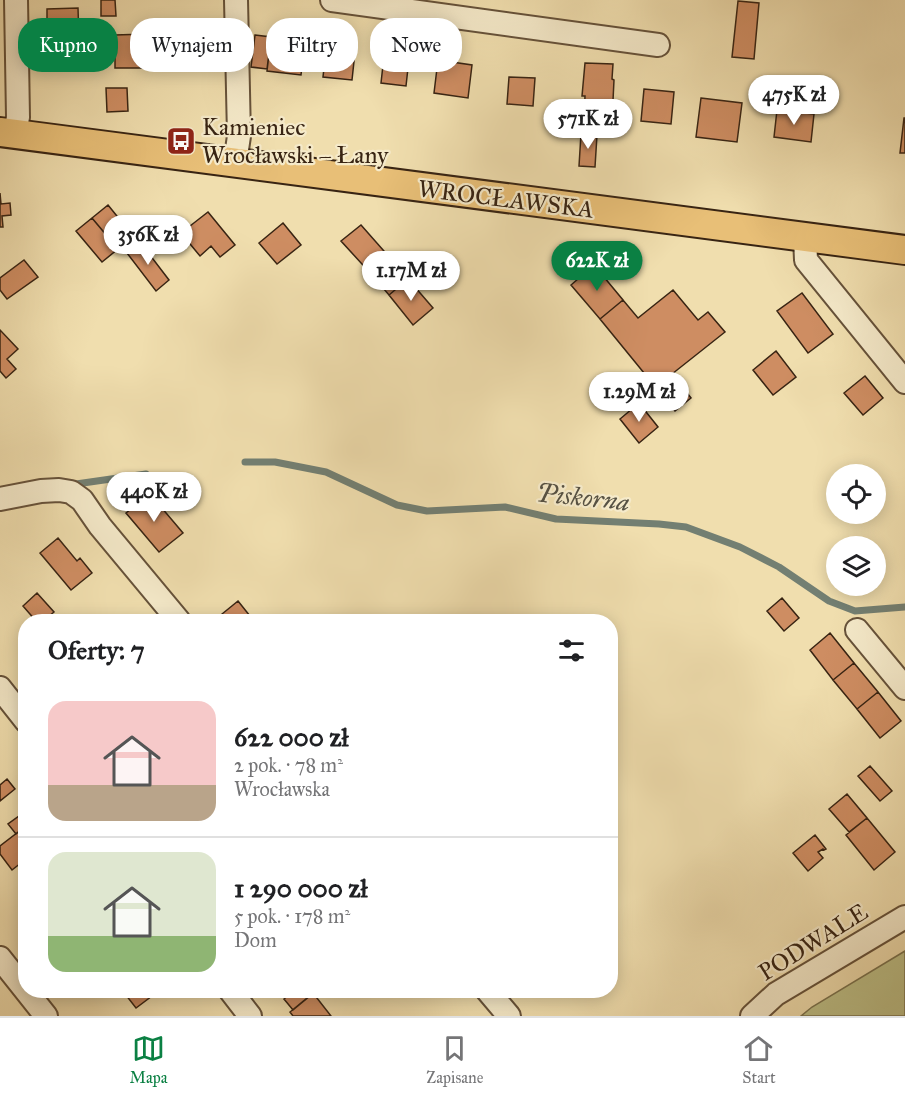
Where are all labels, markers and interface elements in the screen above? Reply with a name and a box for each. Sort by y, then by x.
chip: Kupno [18,18,118,72]
chip: Wynajem [130,18,254,72]
chip: Filtry [266,18,358,72]
chip: Nowe [370,18,462,72]
pin: 475K zł [739,75,849,126]
text: 475K zł [762,82,826,106]
pin: 571K zł [533,99,643,150]
text: 571K zł [557,106,619,130]
place label: Kamieniec Wrocławski – Łany [202,112,389,170]
bus stop icon: Kamieniec Wrocławski – Łany [165,125,197,157]
street label: WROCŁAWSKA [416,173,596,225]
pin: 356K zł [93,215,203,266]
text: 356K zł [118,222,178,246]
pin: 622K zł [542,241,652,292]
text: 622K zł [565,248,629,272]
pin: 1.17M zł [349,251,473,302]
text: 1.17M zł [376,258,446,282]
pin: 1.29M zł [577,372,701,423]
text: 1.29M zł [603,379,675,403]
map controls [826,464,886,596]
button: locate [826,464,886,524]
pin: 440K zł [99,472,209,523]
water label: Piskorna [535,476,631,518]
text: 440K zł [120,479,188,503]
button: layers [826,536,886,596]
text: Oferty: 7 [48,634,145,666]
icon: filters [555,634,588,667]
text: 622 000 zł [234,721,349,753]
icon: home [96,725,168,797]
text: 2 pok. · 78 m² [234,753,343,777]
text: Wrocławska [234,777,330,801]
text: 1 290 000 zł [234,872,367,904]
icon: home [96,876,168,948]
street label: PODWALE [753,897,873,987]
text: 5 pok. · 178 m² [234,904,350,928]
text: Dom [234,928,277,952]
tab: Mapa [129,1032,167,1087]
tab: Zapisane [426,1032,483,1087]
tab: Start [742,1032,776,1087]

